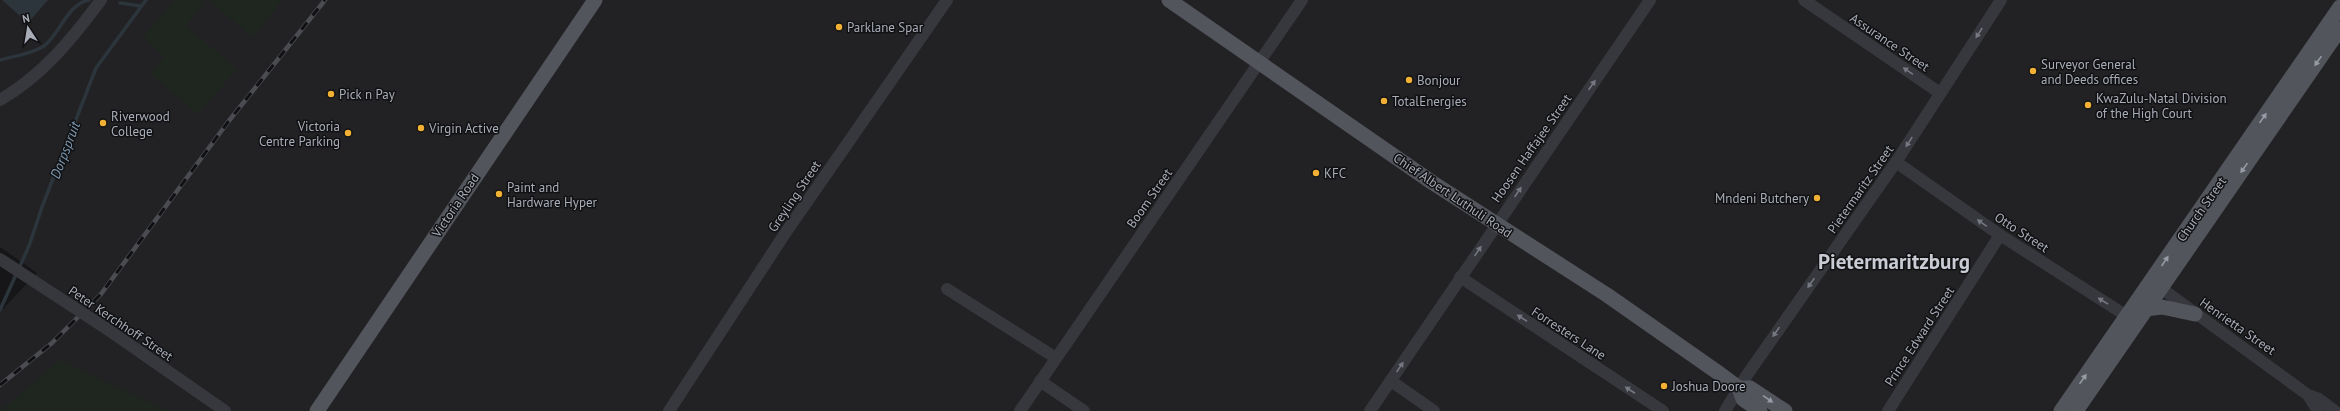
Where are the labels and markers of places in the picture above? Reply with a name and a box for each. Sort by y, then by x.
place label: Parklane Spar [847,19,924,36]
marker: Parklane Spar [834,22,844,32]
place label: Surveyor General and Deeds offices [2041,56,2138,88]
marker: Surveyor General and Deeds offices [2028,66,2038,76]
place label: Bonjour [1417,72,1461,89]
marker: Bonjour [1404,75,1414,85]
place label: Pick n Pay [339,86,395,103]
marker: Pick n Pay [326,89,336,99]
place label: KwaZulu-Natal Division of the High Court [2096,90,2227,122]
place label: TotalEnergies [1392,93,1467,110]
marker: TotalEnergies [1379,96,1389,106]
marker: KwaZulu-Natal Division of the High Court [2083,100,2093,110]
place label: Riverwood College [111,108,170,140]
marker: Riverwood College [98,118,108,128]
place label: Victoria Centre Parking [259,118,340,150]
place label: Virgin Active [428,120,499,137]
marker: Virgin Active [416,123,426,133]
marker: Victoria Centre Parking [343,128,353,138]
place label: KFC [1324,165,1346,182]
marker: KFC [1311,168,1321,178]
place label: Paint and Hardware Hyper [507,179,598,211]
marker: Paint and Hardware Hyper [494,189,504,199]
place label: Mndeni Butchery [1715,190,1809,207]
marker: Mndeni Butchery [1812,193,1822,203]
place label: Joshua Doore [1671,378,1746,395]
marker: Joshua Doore [1659,381,1669,391]

